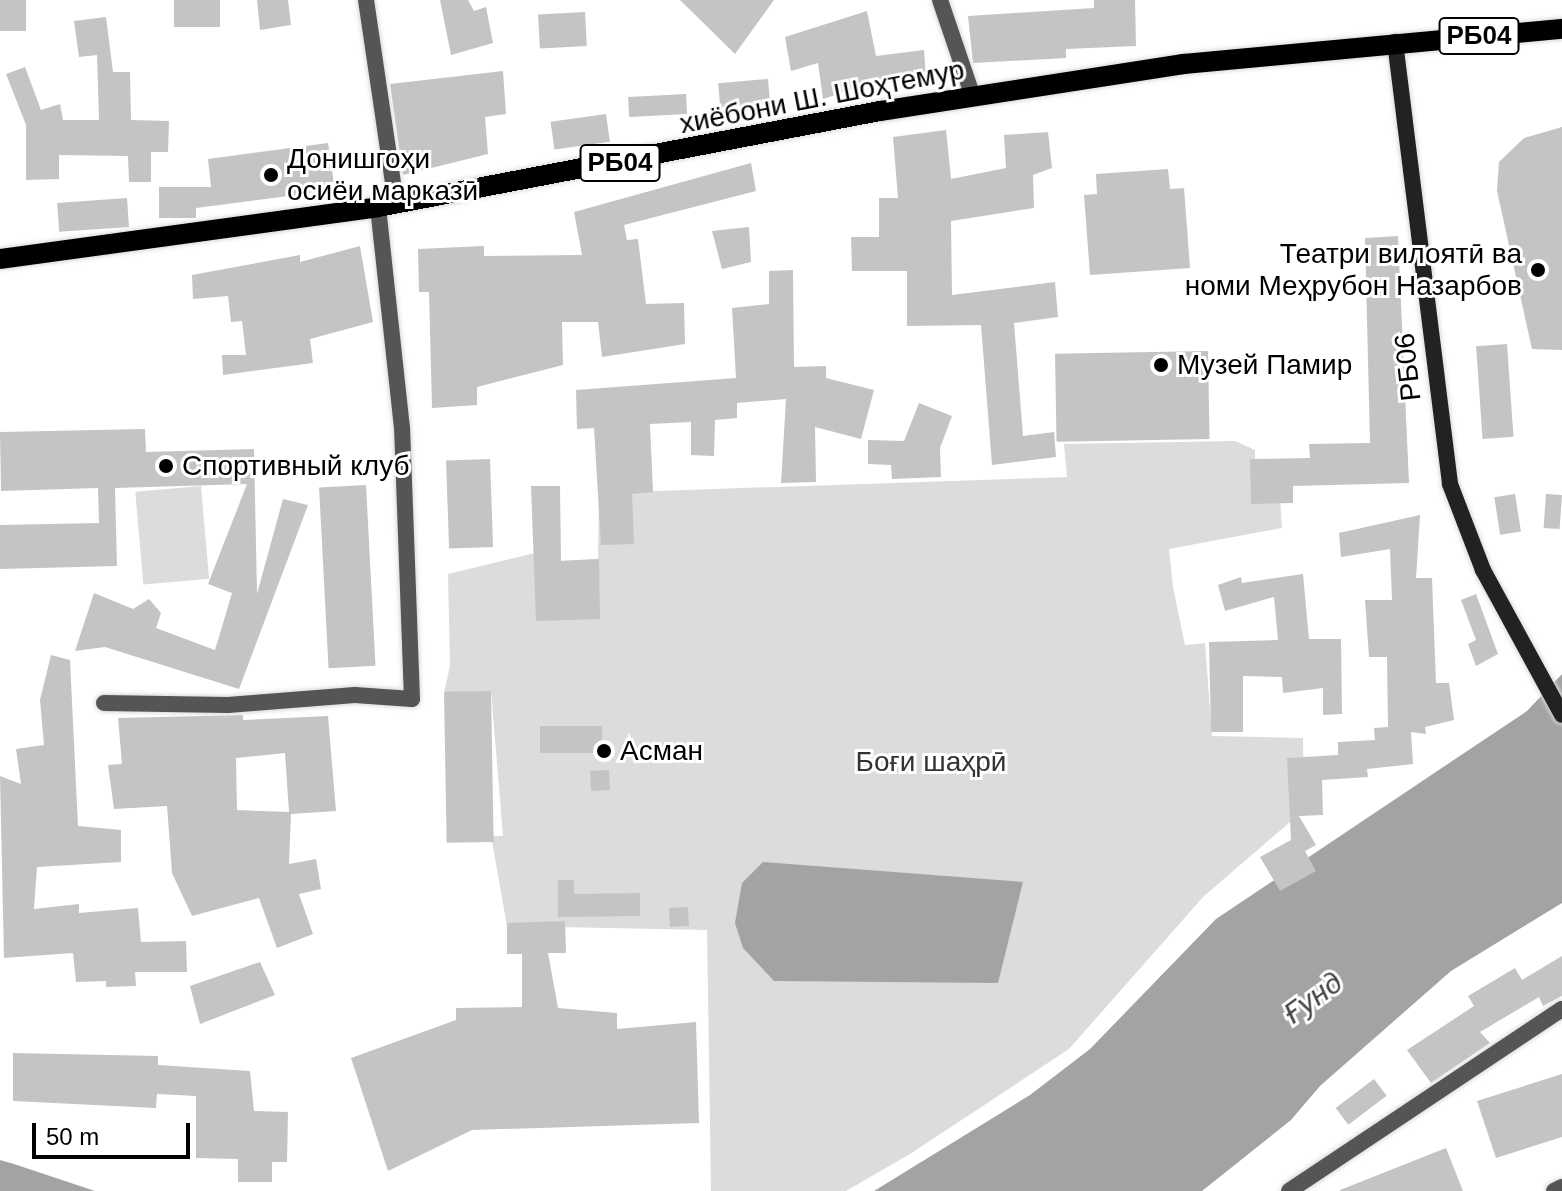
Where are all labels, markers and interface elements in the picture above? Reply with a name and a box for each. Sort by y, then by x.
road number: РБ04 [1437,14,1521,58]
street label: хиёбони Ш. Шоҳтемур [677,53,967,141]
road number: РБ04 [578,141,662,185]
place label: Донишгоҳи осиёи марказӣ [287,142,478,208]
marker: Донишгоҳи осиёи марказӣ [262,166,280,184]
place label: Театри вилоятӣ ва номи Меҳрубон Назарбов [1185,237,1522,303]
marker: Театри вилоятӣ ва номи Меҳрубон Назарбов [1529,261,1547,279]
street label: РБ06 [1388,331,1428,403]
place label: Музей Памир [1177,348,1352,382]
marker: Музей Памир [1152,356,1170,374]
place label: Спортивный клуб [182,449,410,483]
marker: Спортивный клуб [157,457,175,475]
place label: Асман [620,734,703,768]
marker: Асман [595,742,613,760]
park label: Боғи шаҳрӣ [856,745,1006,779]
water label: Ғунд [1276,965,1350,1031]
scale bar [36,1107,194,1157]
text: 50 m [46,1123,99,1150]

